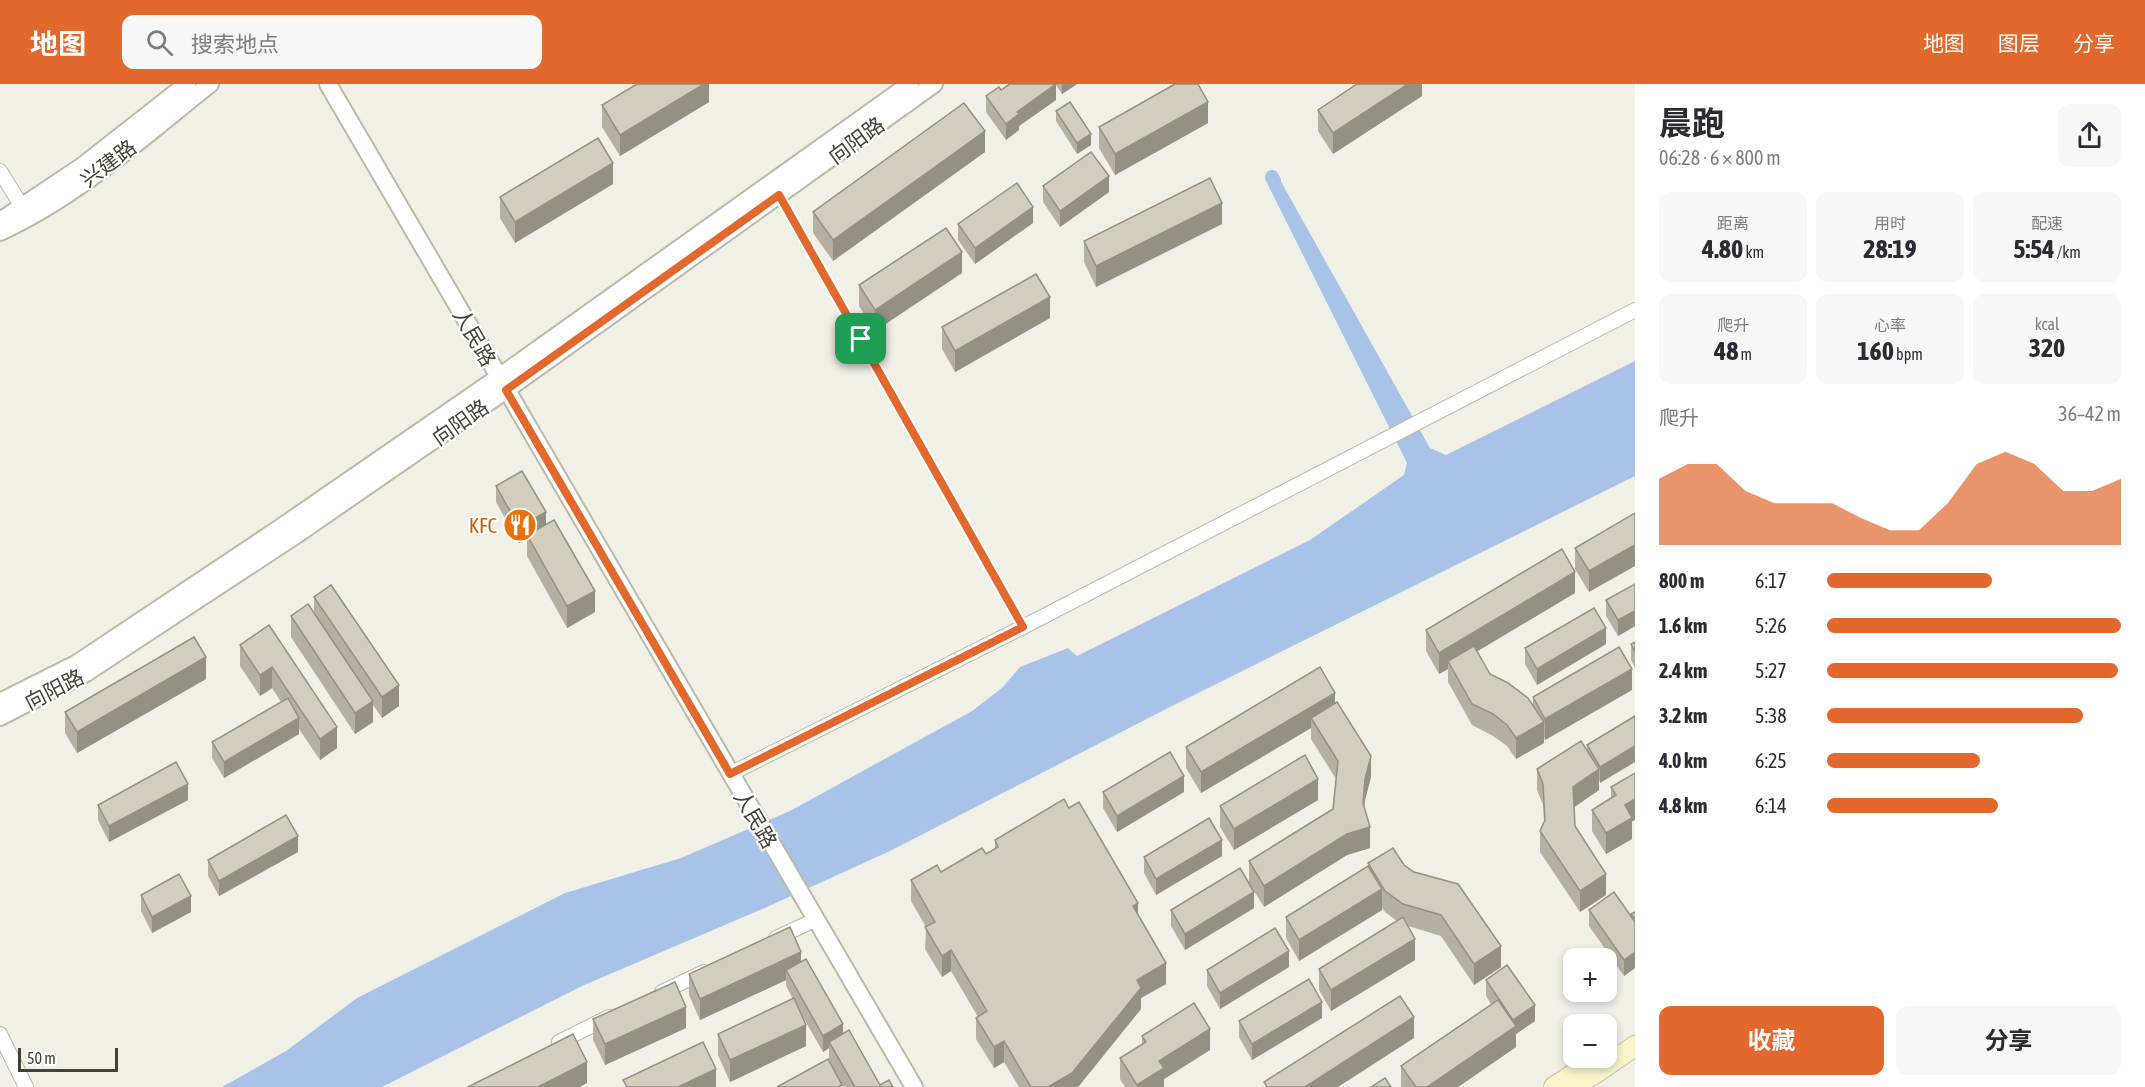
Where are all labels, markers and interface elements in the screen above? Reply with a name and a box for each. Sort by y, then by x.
search box [122,15,542,69]
icon: search [143,26,176,59]
text: 地图 [30,28,86,60]
text: 搜索地点 [191,31,279,57]
text: 地图 [1923,31,1965,55]
text: 图层 [1998,31,2040,55]
text: 分享 [2073,31,2115,55]
text: 晨跑 [1659,104,1725,142]
button: share [2058,104,2121,167]
street label: 向阳路 [823,112,889,168]
street label: 兴建路 [76,134,140,192]
text: 06:28 · 6 × 800 m [1659,146,1781,169]
text: 距离 [1717,214,1749,232]
text: 用时 [1874,214,1906,232]
text: 配速 [2031,214,2063,232]
text: 4.80 [1702,234,1743,264]
text: 28:19 [1863,234,1917,264]
text: 5:54 [2013,234,2055,264]
text: km [1743,243,1764,261]
text: /km [2055,243,2081,261]
street label: 人民路 [449,304,501,370]
pin [835,313,886,364]
text: kcal [2035,315,2059,333]
text: 爬升 [1717,316,1749,334]
text: 心率 [1874,316,1906,334]
icon: arrive [844,322,877,355]
text: 320 [2029,333,2065,363]
text: 48 [1714,336,1738,366]
text: 160 [1857,336,1894,366]
text: m [1738,345,1752,363]
text: bpm [1894,345,1923,363]
street label: 向阳路 [427,394,493,450]
text: 36–42 m [2058,402,2121,425]
text: 爬升 [1659,406,1699,429]
restaurant icon: KFC [502,507,538,543]
place label: KFC [469,513,498,537]
text: 800 m [1659,569,1704,592]
text: 6:17 [1755,569,1787,592]
text: 1.6 km [1659,614,1707,637]
text: 5:26 [1755,614,1787,637]
text: 2.4 km [1659,659,1707,682]
text: 5:27 [1755,659,1787,682]
street label: 向阳路 [20,664,88,714]
text: 3.2 km [1659,704,1707,727]
text: 5:38 [1755,704,1787,727]
text: 4.0 km [1659,749,1707,772]
text: 6:25 [1755,749,1787,772]
street label: 人民路 [730,786,782,852]
text: 4.8 km [1659,794,1707,817]
text: 6:14 [1755,794,1787,817]
map controls [1563,948,1617,1068]
button: + [1563,948,1617,1002]
button: 收藏 [1659,1006,1884,1075]
button: 分享 [1896,1006,2121,1075]
button: − [1563,1014,1617,1068]
scale bar [18,1045,118,1072]
text: 50 m [27,1049,56,1067]

